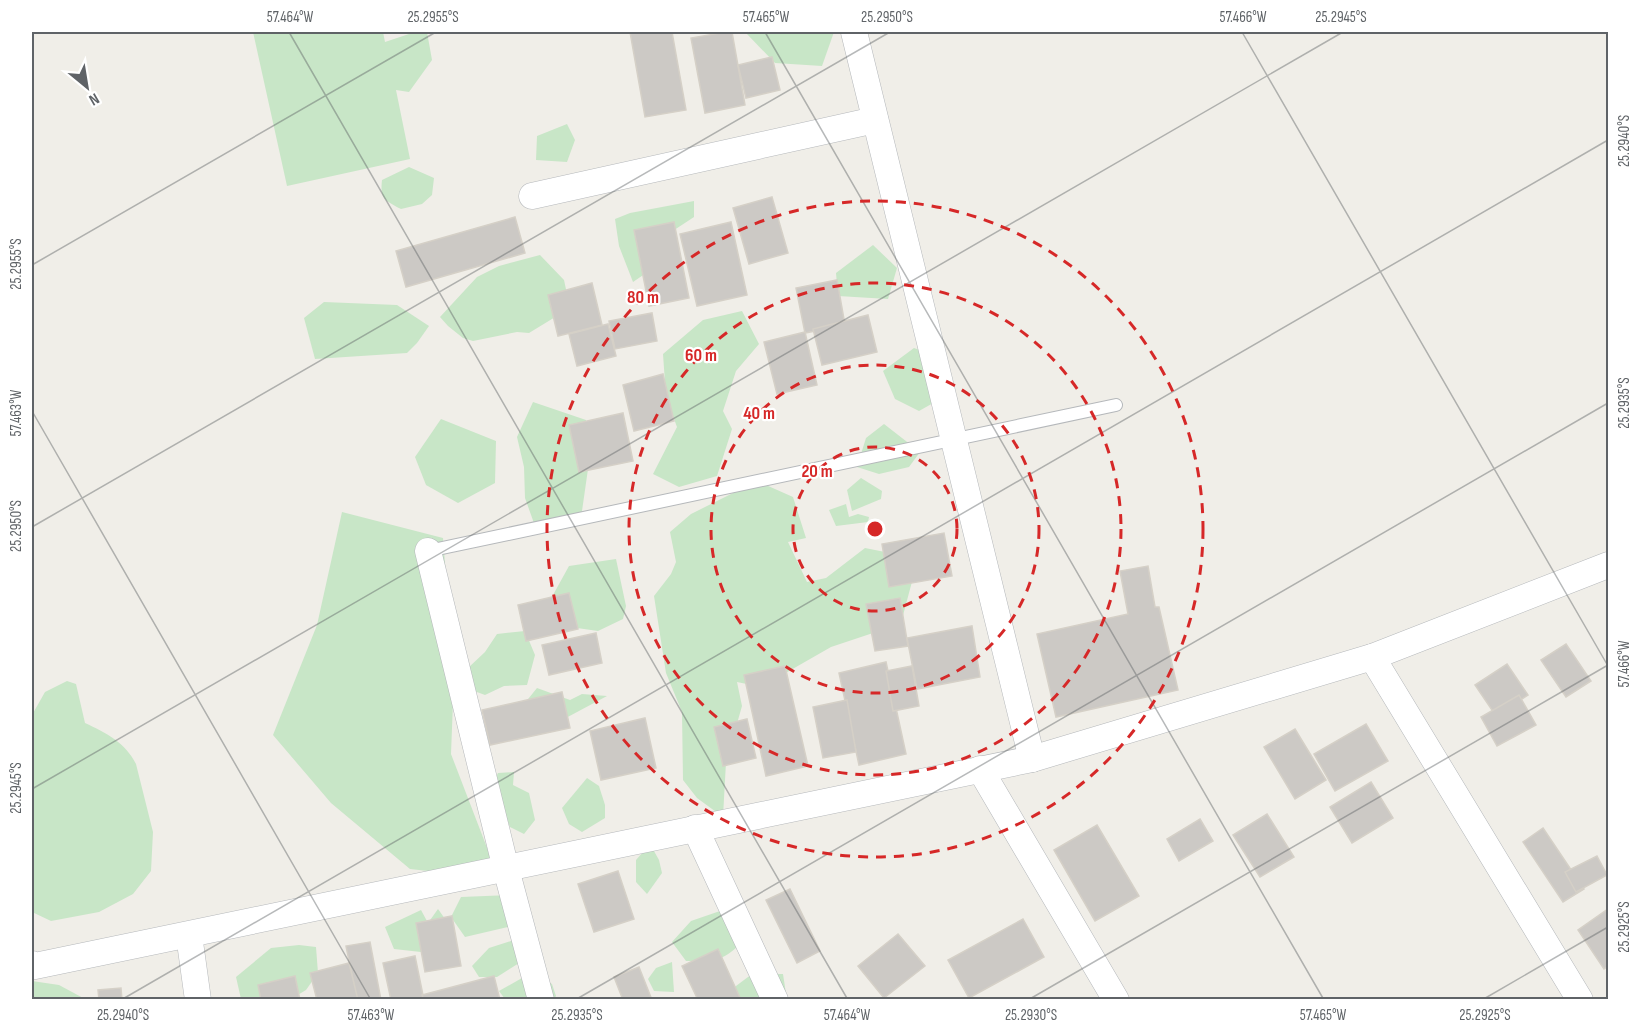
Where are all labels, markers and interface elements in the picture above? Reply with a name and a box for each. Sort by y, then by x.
text: 57.464°W [267,8,313,27]
text: 25.2955°S [407,8,459,27]
text: 57.465°W [743,8,789,27]
text: 25.2950°S [861,8,913,27]
text: 57.466°W [1219,8,1267,27]
text: 25.2945°S [1315,8,1367,27]
north arrow [57,57,117,117]
text: N [85,88,102,109]
text: 25.2940°S [1615,115,1634,167]
text: 25.2955°S [7,238,26,290]
text: 80 m [627,287,659,308]
text: 60 m [685,345,717,366]
text: 25.2935°S [1615,377,1634,429]
text: 57.463°W [7,389,26,436]
text: 40 m [743,403,775,424]
text: 20 m [801,461,833,482]
text: 25.2950°S [7,500,26,552]
centre of rings [865,519,885,539]
text: 57.466°W [1615,640,1634,688]
text: 25.2945°S [7,762,26,814]
text: 25.2925°S [1615,901,1634,953]
text: 25.2940°S [97,1006,149,1025]
text: 57.463°W [348,1006,395,1025]
text: 25.2935°S [551,1006,603,1025]
text: 57.464°W [824,1006,870,1025]
text: 25.2930°S [1005,1006,1057,1025]
text: 57.465°W [1300,1006,1346,1025]
text: 25.2925°S [1459,1006,1511,1025]

